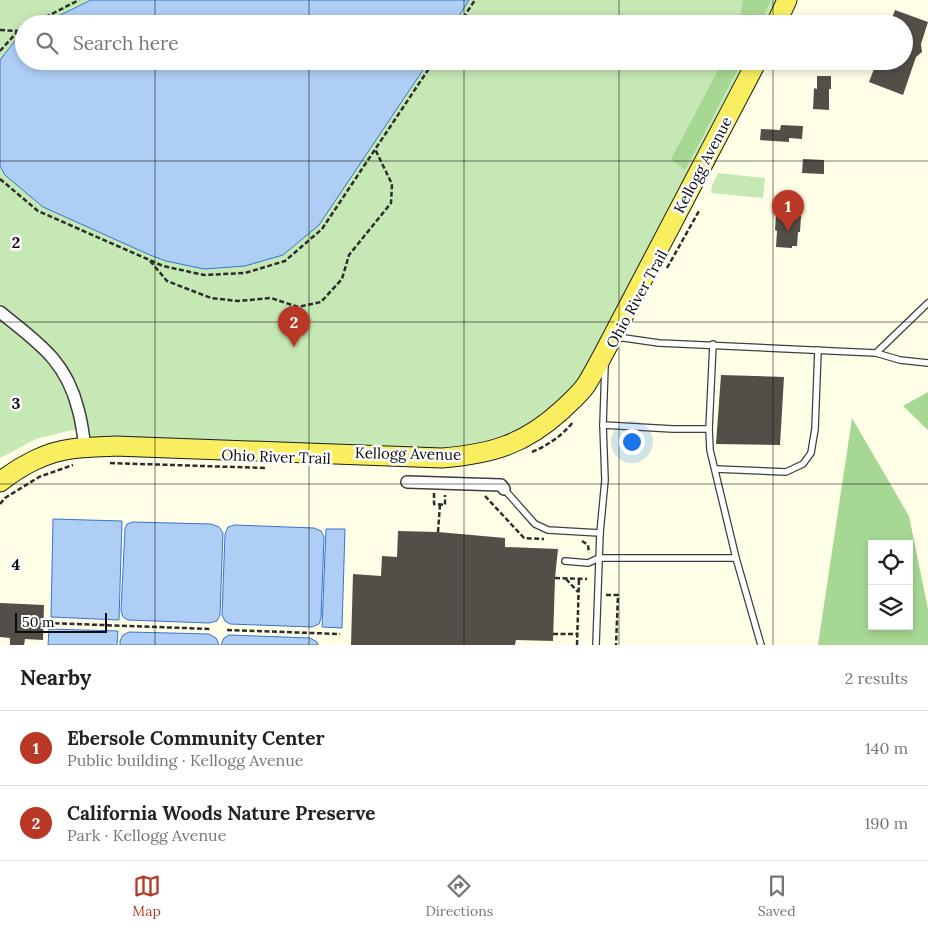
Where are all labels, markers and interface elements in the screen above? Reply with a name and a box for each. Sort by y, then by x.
search box [15,15,913,70]
icon: search [33,29,61,57]
text: Search here [73,31,179,55]
street label: Kellogg Avenue [669,113,736,216]
pin: 1 [772,190,804,231]
text: 2 [12,232,20,252]
street label: Ohio River Trail [602,246,671,351]
pin: 2 [278,306,310,347]
text: 3 [12,393,21,413]
your location [619,429,645,455]
street label: Kellogg Avenue [355,443,461,464]
street label: Ohio River Trail [221,445,331,468]
map controls [868,540,913,630]
button: locate [868,540,913,585]
text: 4 [12,554,21,574]
button: layers [868,585,913,630]
scale bar [15,610,108,633]
text: 50 m [22,613,55,631]
text: Nearby [20,664,91,691]
text: 2 results [845,668,908,688]
text: Ebersole Community Center [67,726,325,750]
text: 1 [33,738,39,758]
text: 140 m [865,738,908,758]
text: Public building · Kellogg Avenue [67,750,304,770]
text: California Woods Nature Preserve [67,801,375,825]
text: 2 [32,813,40,833]
text: 190 m [864,813,908,833]
text: Park · Kellogg Avenue [67,825,226,845]
tab: Map [132,872,161,920]
tab: Directions [425,872,493,920]
tab: Saved [758,872,796,920]

